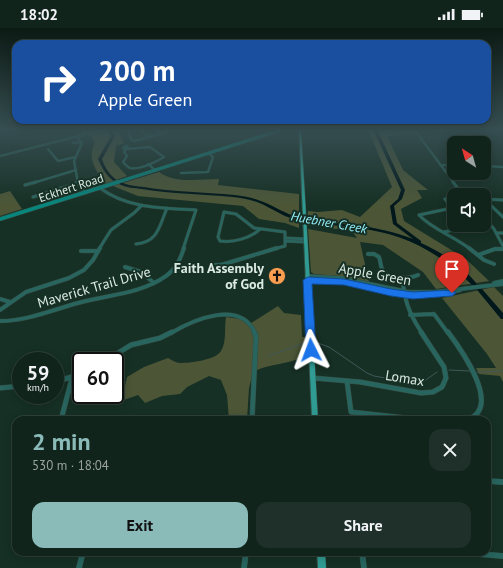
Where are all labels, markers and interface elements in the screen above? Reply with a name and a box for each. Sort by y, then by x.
text: 18:02 [20,5,58,24]
text: 200 m [98,52,175,89]
icon: right [32,56,84,108]
text: Apple Green [98,88,192,111]
north arrow [447,136,491,180]
map controls [447,136,491,232]
street label: Eckhert Road [36,170,105,205]
button: sound [447,188,491,232]
water label: Huebner Creek [289,207,369,238]
pin [435,252,469,293]
icon: arrive [441,258,463,280]
place label: Faith Assembly of God [174,259,264,293]
street label: Apple Green [337,259,413,289]
street label: Maverick Trail Drive [35,262,153,312]
church icon: Faith Assembly of God [267,266,287,286]
position arrow [290,329,332,371]
speed limit sign: 60 [72,352,124,404]
text: 59 [27,360,49,386]
street label: Lomax [384,366,426,390]
text: km/h [27,381,49,394]
text: 2 min [32,426,91,457]
button: close [429,429,471,471]
text: 530 m · 18:04 [32,457,109,474]
button: Exit [32,502,248,548]
button: Share [256,502,471,548]

